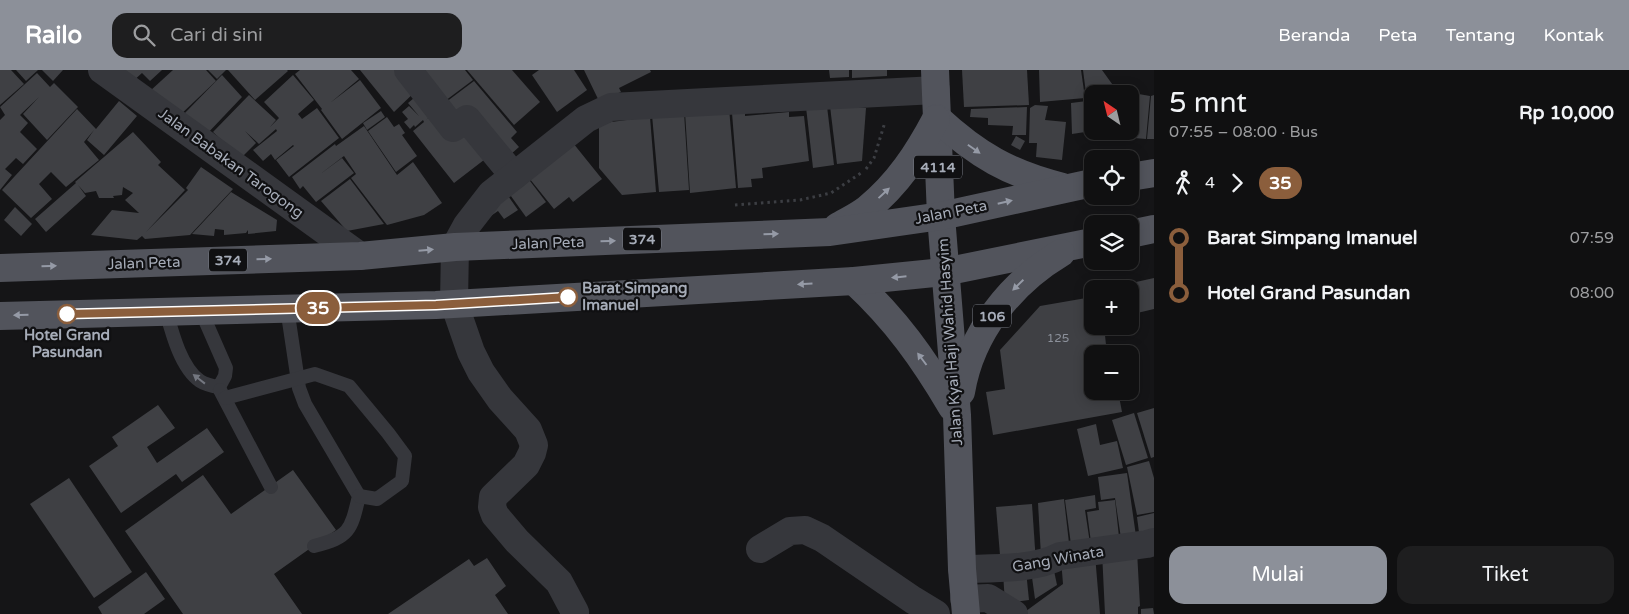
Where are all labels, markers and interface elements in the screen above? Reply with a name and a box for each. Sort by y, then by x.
search box [112,13,462,58]
text: Railo [25,21,82,50]
icon: search [130,21,158,49]
text: Cari di sini [170,24,263,46]
text: Beranda [1278,24,1350,46]
text: Peta [1378,24,1417,46]
text: Tentang [1445,24,1515,46]
text: Kontak [1543,24,1604,46]
north arrow [1084,85,1139,140]
map controls [1084,85,1139,400]
text: 5 mnt [1169,86,1247,120]
text: Rp 10,000 [1519,102,1614,124]
street label: Jalan Babakan Tarogong [155,104,307,222]
text: 07:55 – 08:00 · Bus [1169,122,1318,142]
one-way arrow [967,144,981,154]
button: locate [1084,150,1139,205]
road number: 4114 [914,155,962,178]
icon: walk [1169,169,1197,197]
icon: forward [1223,169,1251,197]
text: 35 [1269,172,1292,194]
text: 4 [1205,173,1215,193]
one-way arrow [877,187,889,199]
street label: Jalan Peta [913,196,989,228]
one-way arrow [998,198,1013,206]
button: layers [1084,215,1139,270]
road number: 374 [623,227,661,250]
text: Barat Simpang Imanuel [1207,227,1418,249]
text: 07:59 [1570,228,1614,248]
one-way arrow [763,230,779,238]
street label: Jalan Peta [511,233,585,253]
one-way arrow [601,236,617,244]
street label: Jalan Kyai Haji Wahid Hasyim [934,238,966,446]
one-way arrow [418,246,434,254]
road number: 374 [209,248,247,272]
street label: Jalan Peta [107,253,181,273]
one-way arrow [256,255,272,263]
one-way arrow [41,262,57,270]
one-way arrow [891,273,907,281]
place label: Barat Simpang Imanuel [582,279,688,314]
one-way arrow [1012,279,1024,291]
one-way arrow [797,280,813,288]
button: + [1084,280,1139,335]
text: Hotel Grand Pasundan [1207,282,1410,304]
text: 08:00 [1570,283,1614,303]
marker: Barat Simpang Imanuel [558,287,578,307]
line badge: 35 [296,292,340,324]
text: 35 [307,297,329,319]
marker: Hotel Grand Pasundan [57,304,77,324]
road number: 106 [973,305,1011,328]
one-way arrow [12,312,28,320]
place label: Hotel Grand Pasundan [24,326,110,361]
house number: 125 [1047,331,1069,345]
button: − [1084,345,1139,400]
one-way arrow [917,353,928,366]
one-way arrow [192,373,205,384]
street label: Gang Winata [1011,542,1105,576]
button: Mulai [1169,546,1387,604]
button: Tiket [1397,546,1614,604]

